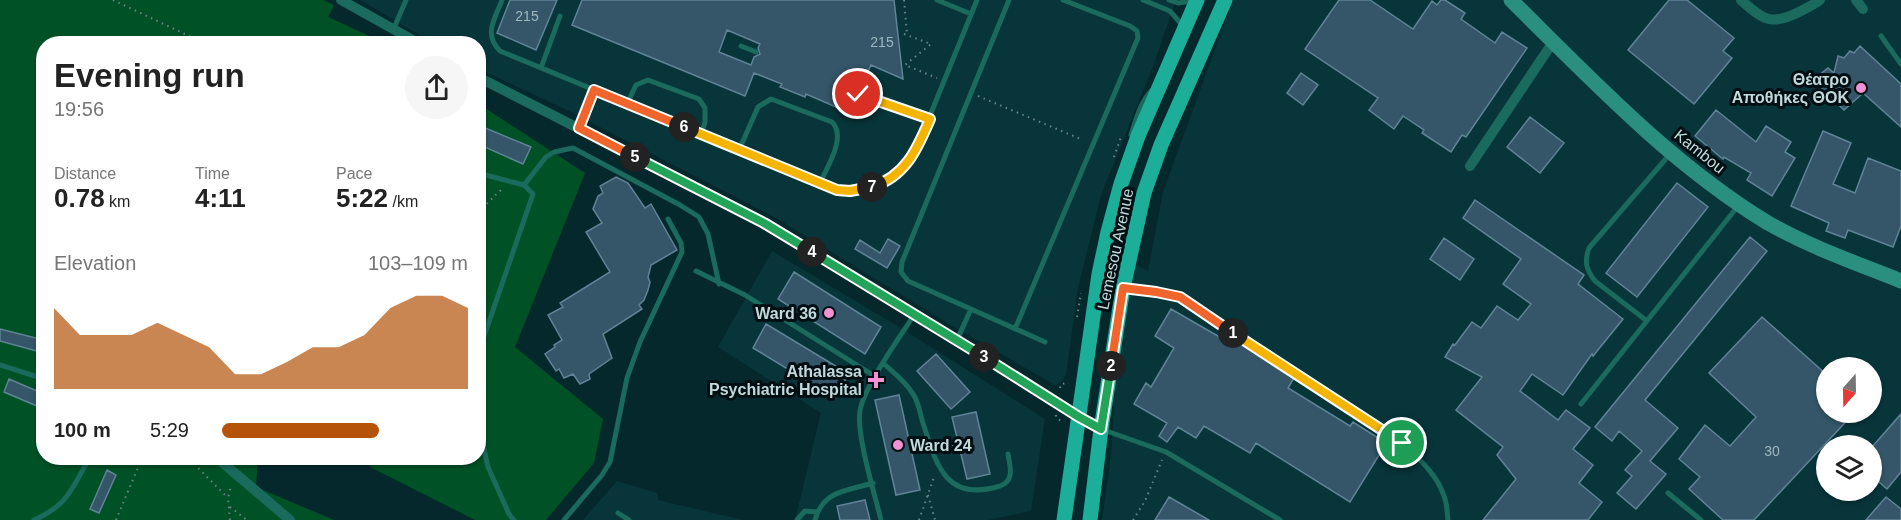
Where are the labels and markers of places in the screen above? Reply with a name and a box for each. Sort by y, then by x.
pin [832,68,883,119]
place label: Θέατρο Αποθήκες ΘΟΚ [1732,71,1849,107]
marker: Θέατρο Αποθήκες ΘΟΚ [1854,81,1868,95]
pin: 6 [669,112,699,142]
pin: 5 [620,142,650,172]
pin: 7 [857,172,887,202]
pin: 4 [797,237,827,267]
place label: Ward 36 [755,305,817,322]
marker: Ward 36 [822,306,836,320]
pin: 1 [1218,318,1248,348]
pin: 3 [969,342,999,372]
pin: 2 [1096,351,1126,381]
place label: Athalassa Psychiatric Hospital [709,363,862,398]
marker: Athalassa Psychiatric Hospital [867,371,885,389]
pin [1376,417,1427,468]
place label: Ward 24 [910,437,972,454]
marker: Ward 24 [891,438,905,452]

